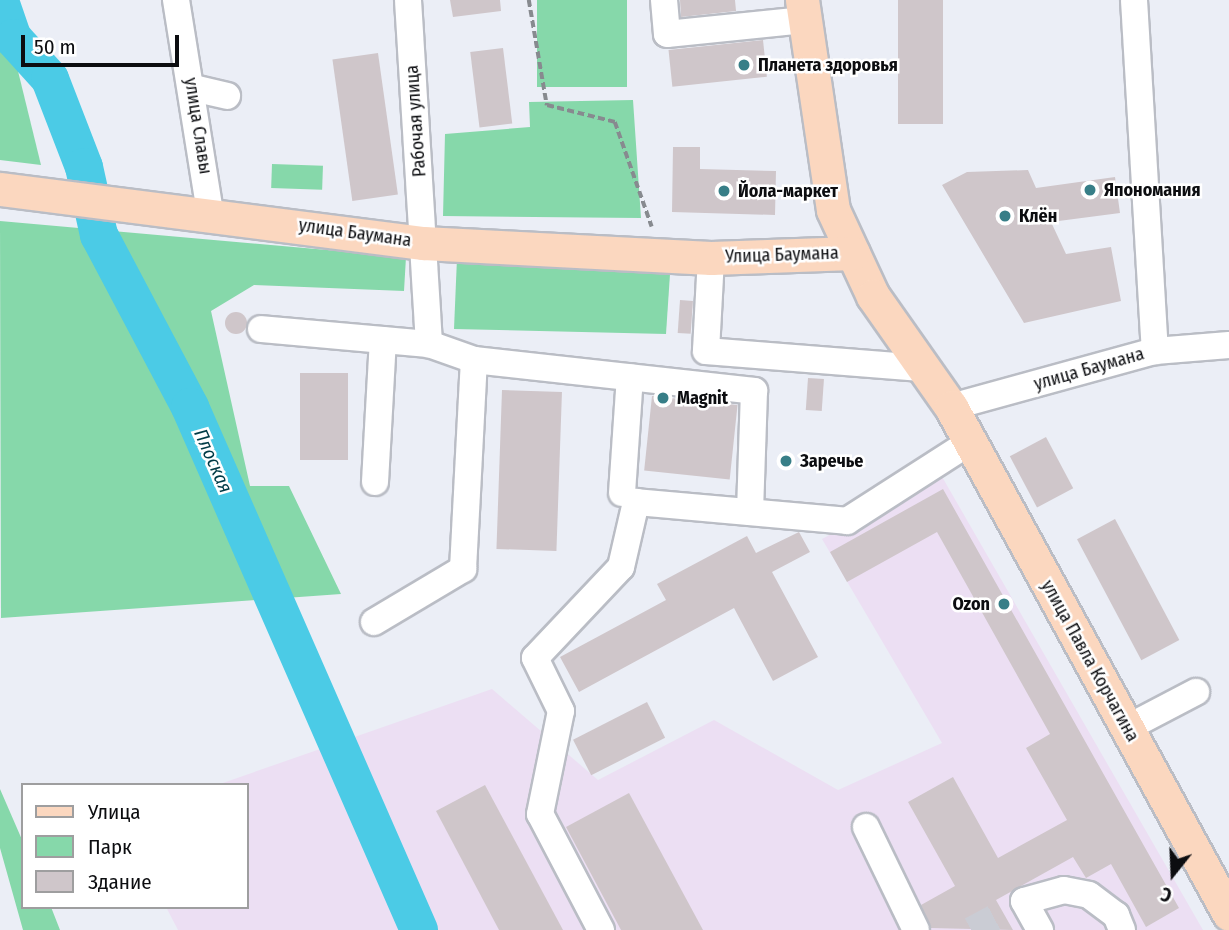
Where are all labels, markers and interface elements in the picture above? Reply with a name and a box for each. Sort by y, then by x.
scale bar [24,21,182,65]
text: 50 m [34,34,76,60]
place label: Планета здоровья [758,54,898,76]
marker: Планета здоровья [736,57,752,73]
street label: Рабочая улица [401,64,431,178]
street label: улица Славы [180,76,216,176]
place label: Япономания [1104,179,1201,201]
place label: Йола-маркет [738,180,838,202]
marker: Япономания [1082,182,1098,198]
marker: Йола-маркет [716,183,732,199]
place label: Клён [1019,205,1057,227]
marker: Клён [997,208,1013,224]
street label: улица Баумана [297,214,413,252]
street label: Улица Баумана [725,242,839,268]
street label: улица Баумана [1031,343,1147,395]
place label: Magnit [677,387,728,409]
marker: Magnit [655,390,671,406]
water label: Плоская [189,426,237,496]
place label: Заречье [800,450,863,472]
marker: Заречье [778,453,794,469]
street label: улица Павла Корчагина [1037,576,1143,746]
place label: Ozon [952,593,990,615]
marker: Ozon [996,596,1012,612]
legend [21,783,248,909]
text: Улица [88,799,141,825]
text: Парк [88,834,132,860]
north arrow [1138,839,1208,909]
text: Здание [88,869,152,895]
text: С [1158,882,1175,907]

